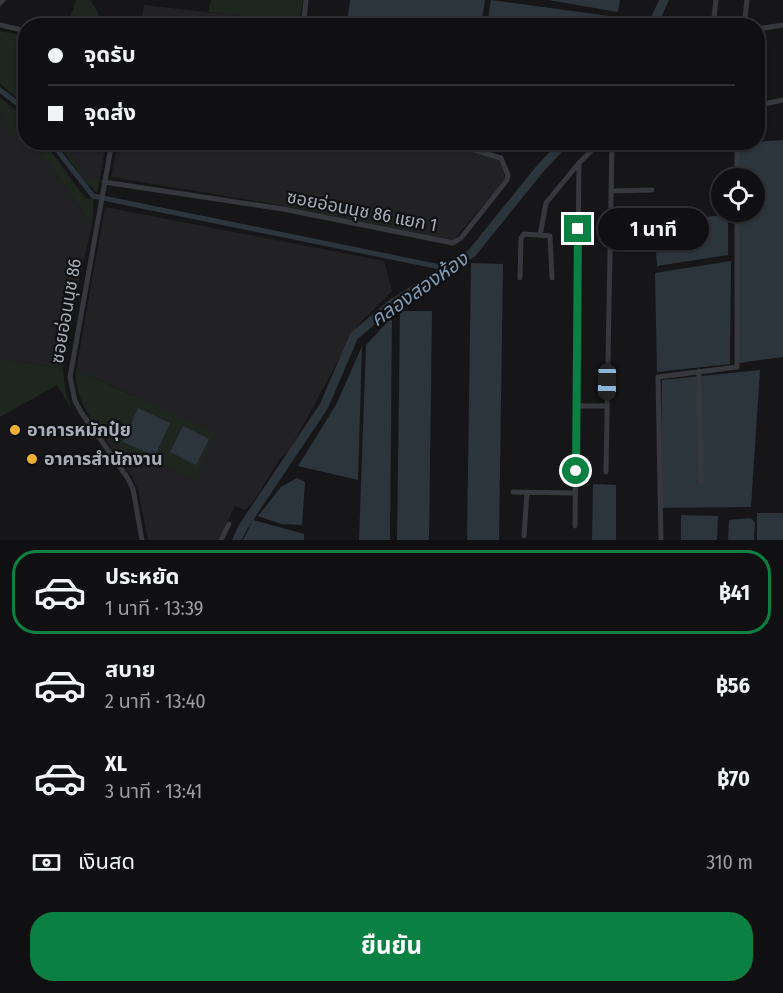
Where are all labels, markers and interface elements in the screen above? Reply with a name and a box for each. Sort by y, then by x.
text: จุดรับ [84,41,136,68]
text: จุดส่ง [84,99,136,126]
map controls [711,168,765,222]
button: locate [711,168,765,222]
street label: ซอยอ่อนนุช 86 แยก 1 [285,186,439,236]
callout: 1 นาที [599,208,710,250]
route end [564,215,591,242]
text: 1 นาที [630,217,677,241]
water label: คลองสองห้อง [366,246,473,331]
street label: ซอยอ่อนนุช 86 [46,257,86,365]
car [598,364,616,400]
place label: อาคารหมักปุ๋ย [27,419,131,441]
marker: อาคารหมักปุ๋ย [8,423,22,437]
place label: อาคารสำนักงาน [44,448,163,470]
marker: อาคารสำนักงาน [25,452,39,466]
route start [562,457,589,484]
text: ประหยัด [105,563,180,590]
icon: car [33,565,87,619]
text: ฿41 [719,579,750,606]
text: 1 นาที · 13:39 [105,596,203,620]
text: สบาย [105,656,155,683]
icon: car [33,658,87,712]
text: ฿56 [716,672,750,699]
text: 2 นาที · 13:40 [105,689,206,713]
text: XL [105,750,127,777]
icon: car [33,751,87,805]
text: ฿70 [717,765,750,792]
text: 3 นาที · 13:41 [105,779,202,803]
icon: cash [30,846,63,879]
text: เงินสด [78,848,135,875]
text: 310 m [706,850,753,874]
button: ยืนยัน [30,912,753,981]

